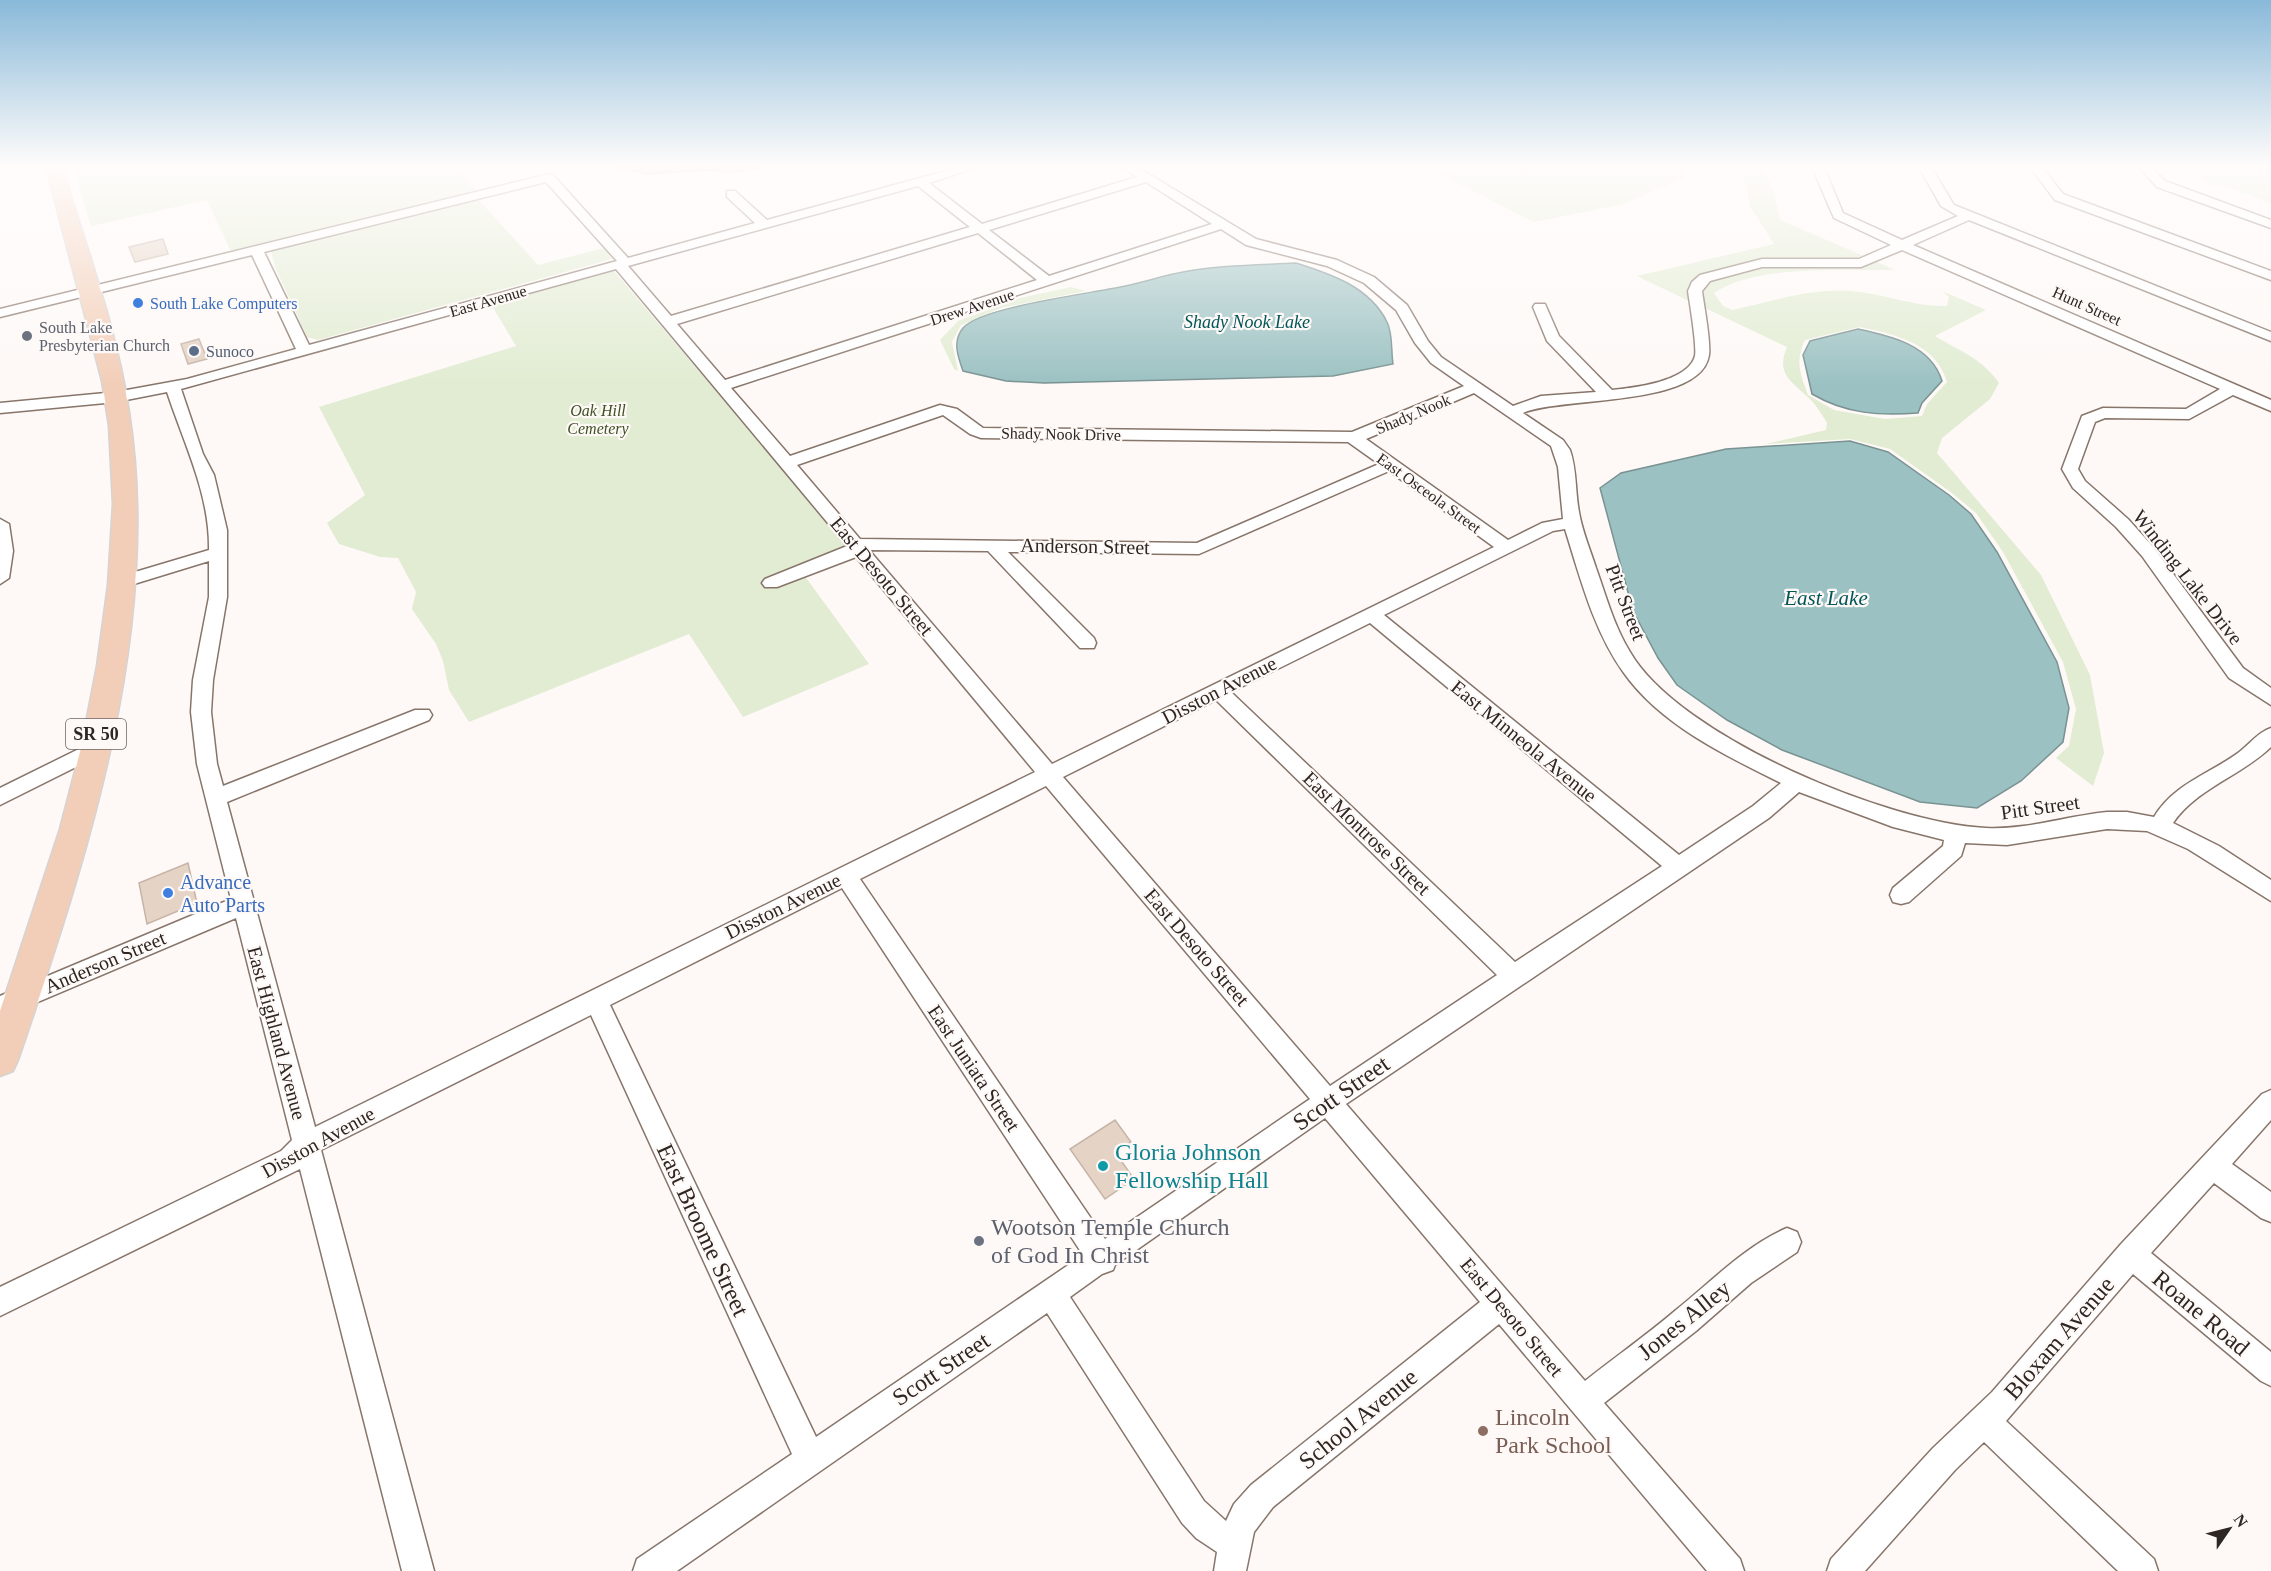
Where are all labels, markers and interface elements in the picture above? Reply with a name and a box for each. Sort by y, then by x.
street label: East Avenue [448,282,528,320]
street label: Hunt Street [2050,283,2124,329]
street label: Drew Avenue [928,285,1016,329]
place label: South Lake Computers [150,295,298,313]
marker: South Lake Computers [131,296,145,310]
water label: Shady Nook Lake [1184,312,1310,332]
place label: South Lake Presbyterian Church [39,319,170,355]
marker: South Lake Presbyterian Church [20,329,34,343]
place label: Sunoco [206,343,254,360]
marker: Sunoco [187,344,201,358]
street label: Shady Nook [1373,391,1453,438]
park label: Oak Hill Cemetery [567,402,630,438]
street label: Shady Nook Drive [1001,424,1121,445]
street label: East Osceola Street [1374,450,1485,537]
street label: Winding Lake Drive [2128,505,2247,649]
street label: East Desoto Street [826,512,938,640]
street label: Anderson Street [1020,534,1150,558]
street label: Pitt Street [1601,561,1651,643]
water label: East Lake [1783,586,1868,610]
street label: Disston Avenue [1158,652,1280,728]
street label: East Minneola Avenue [1447,676,1601,806]
road number: SR 50 [66,719,126,749]
street label: East Montrose Street [1299,767,1435,899]
street label: Pitt Street [1999,791,2081,823]
street label: Disston Avenue [722,869,844,943]
place label: Advance Auto Parts [180,871,265,916]
street label: East Desoto Street [1140,884,1254,1010]
marker: Advance Auto Parts [161,886,175,900]
street label: Anderson Street [41,926,169,997]
street label: East Highland Avenue [242,944,311,1122]
street label: East Juniata Street [924,1001,1025,1136]
street label: Scott Street [1288,1050,1394,1136]
street label: Disston Avenue [258,1102,378,1182]
place label: Gloria Johnson Fellowship Hall [1115,1139,1269,1193]
street label: East Broome Street [652,1140,754,1320]
marker: Gloria Johnson Fellowship Hall [1096,1159,1110,1173]
place label: Wootson Temple Church of God In Christ [991,1214,1230,1268]
marker: Wootson Temple Church of God In Christ [972,1234,986,1248]
street label: East Desoto Street [1456,1253,1568,1381]
street label: Roane Road [2147,1265,2255,1361]
street label: Bloxam Avenue [1999,1272,2119,1404]
street label: Jones Alley [1633,1275,1735,1365]
street label: Scott Street [888,1327,995,1411]
street label: School Avenue [1294,1364,1422,1474]
place label: Lincoln Park School [1495,1404,1612,1458]
marker: Lincoln Park School [1476,1424,1490,1438]
north arrow [2199,1499,2259,1559]
text: N [2231,1511,2251,1531]

